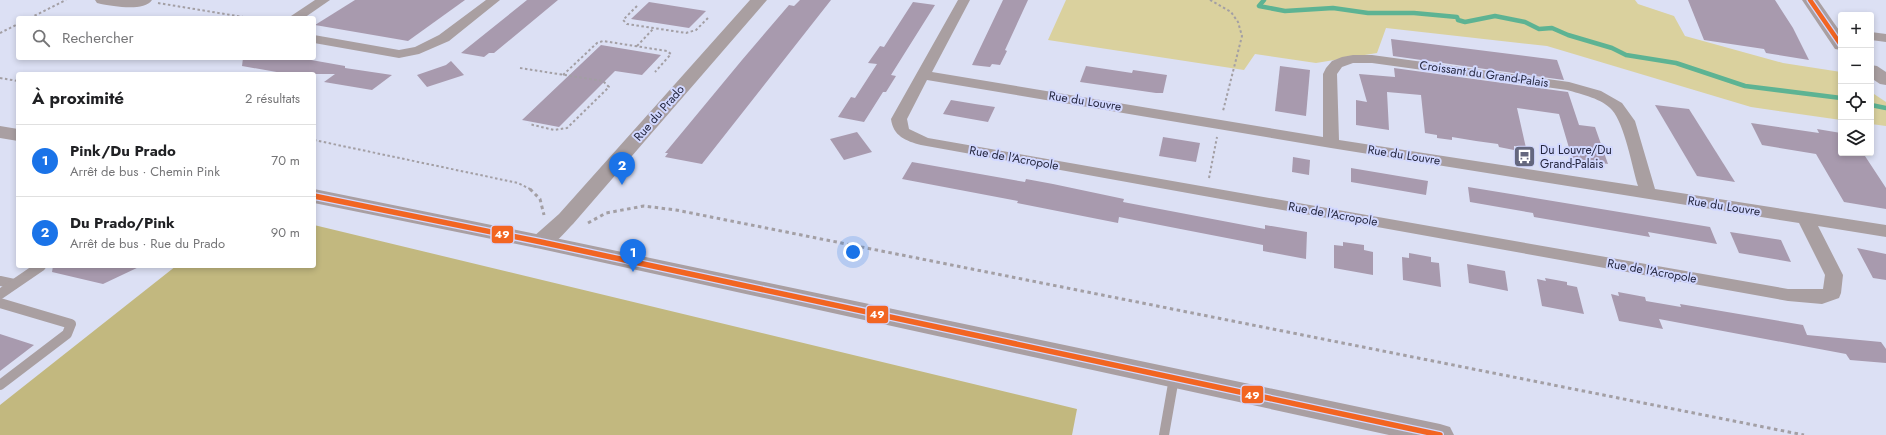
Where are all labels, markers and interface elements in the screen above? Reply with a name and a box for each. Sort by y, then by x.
map controls [1838,12,1874,156]
button: + [1838,12,1874,48]
search box [16,16,316,60]
icon: search [30,27,52,49]
text: Rechercher [62,27,134,49]
button: − [1838,48,1874,84]
street label: Croissant du Grand-Palais [1418,56,1550,92]
street label: Rue du Prado [630,81,689,145]
button: locate [1838,84,1874,120]
text: À proximité [32,86,124,110]
street label: Rue du Louvre [1047,86,1123,116]
text: 2 résultats [245,89,300,108]
button: layers [1838,120,1874,156]
text: Pink/Du Prado [70,140,176,162]
street label: Rue du Louvre [1366,140,1442,170]
street label: Rue de l'Acropole [968,141,1060,175]
place label: Du Louvre/Du Grand-Palais [1540,141,1612,173]
bus stop icon: Du Louvre/Du Grand-Palais [1512,144,1538,170]
text: 1 [42,151,48,170]
text: 70 m [271,151,300,170]
pin: 2 [609,152,635,185]
text: Arrêt de bus · Chemin Pink [70,162,220,181]
street label: Rue du Louvre [1686,191,1762,221]
street label: Rue de l'Acropole [1287,197,1379,231]
text: Du Prado/Pink [70,212,175,234]
text: 2 [41,223,49,242]
text: 90 m [271,223,300,242]
line badge: 49 [491,225,514,244]
text: 49 [494,226,510,242]
text: Arrêt de bus · Rue du Prado [70,234,225,253]
pin: 1 [620,239,646,272]
your location [843,242,863,262]
street label: Rue de l'Acropole [1606,254,1698,288]
line badge: 49 [866,305,889,324]
text: 49 [869,306,885,322]
line badge: 49 [1241,385,1264,404]
text: 49 [1244,387,1260,403]

